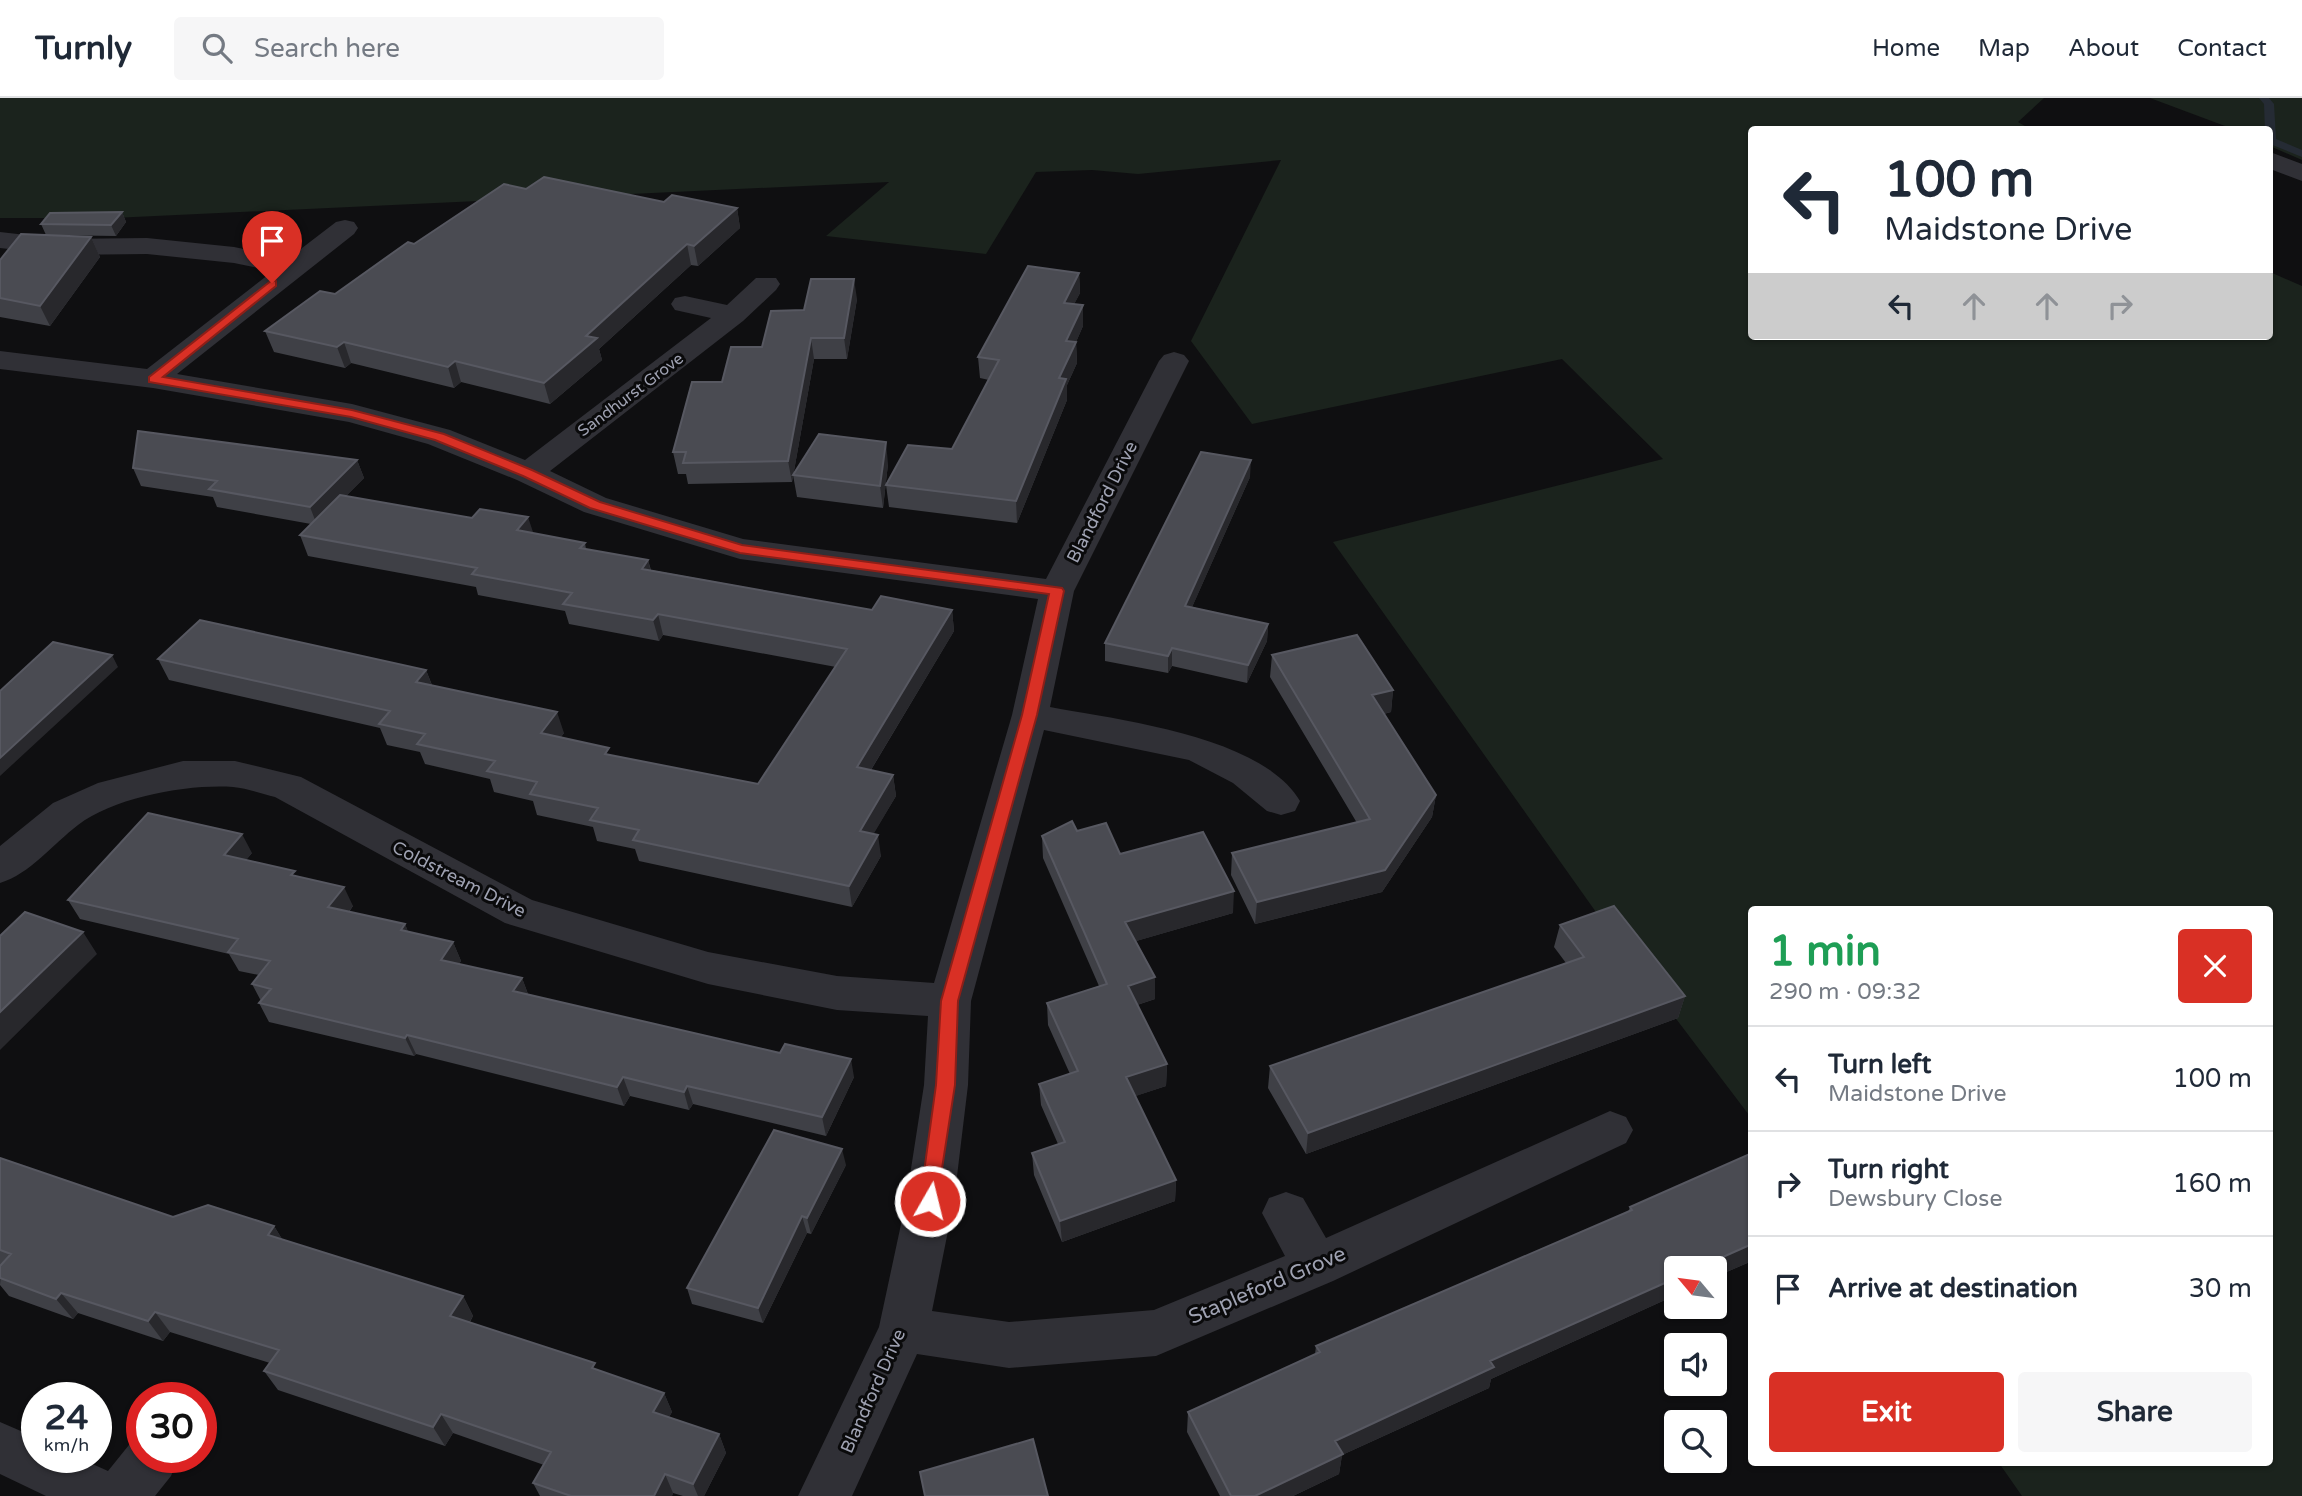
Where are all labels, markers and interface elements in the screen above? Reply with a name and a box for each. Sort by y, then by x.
search box [174,17,664,80]
text: Turnly [35,29,132,68]
icon: search [198,29,236,67]
text: Search here [254,33,400,64]
text: Home [1872,34,1940,63]
text: Map [1978,34,2030,63]
text: About [2068,34,2139,63]
text: Contact [2177,34,2267,63]
text: 100 m [1884,151,2034,210]
icon: left [1769,154,1860,245]
pin [242,211,302,283]
text: Maidstone Drive [1884,211,2132,249]
icon: arrive [253,222,291,260]
icon: left [1882,287,1920,325]
icon: ahead [1955,287,1993,325]
icon: ahead [2028,287,2066,325]
icon: right [2101,287,2139,325]
street label: Sandhurst Grove [574,349,687,441]
street label: Blandford Drive [1062,438,1142,566]
street label: Coldstream Drive [389,836,529,922]
text: 1 min [1769,926,1881,977]
button: close [2178,929,2252,1003]
text: 290 m · 09:32 [1769,978,1921,1006]
text: Turn left [1828,1049,1931,1080]
icon: left [1769,1060,1807,1098]
text: 100 m [2172,1063,2252,1094]
text: Maidstone Drive [1828,1080,2007,1108]
text: Turn right [1828,1154,1949,1185]
position arrow [893,1164,967,1238]
icon: right [1769,1165,1807,1203]
text: 160 m [2172,1168,2252,1199]
text: Dewsbury Close [1828,1185,2002,1213]
street label: Stapleford Grove [1185,1241,1350,1330]
north arrow [1664,1256,1727,1320]
map controls [1664,1256,1727,1473]
icon: arrive [1769,1270,1807,1308]
text: Arrive at destination [1828,1273,2078,1304]
text: 30 m [2189,1273,2252,1304]
street label: Blandford Drive [836,1326,910,1456]
button: sound [1664,1333,1727,1396]
button: Exit [1769,1372,2004,1452]
button: Share [2018,1372,2252,1452]
speed limit sign: 30 [126,1382,217,1473]
text: 24 [45,1397,88,1439]
button: search [1664,1410,1727,1473]
text: km/h [44,1434,89,1456]

